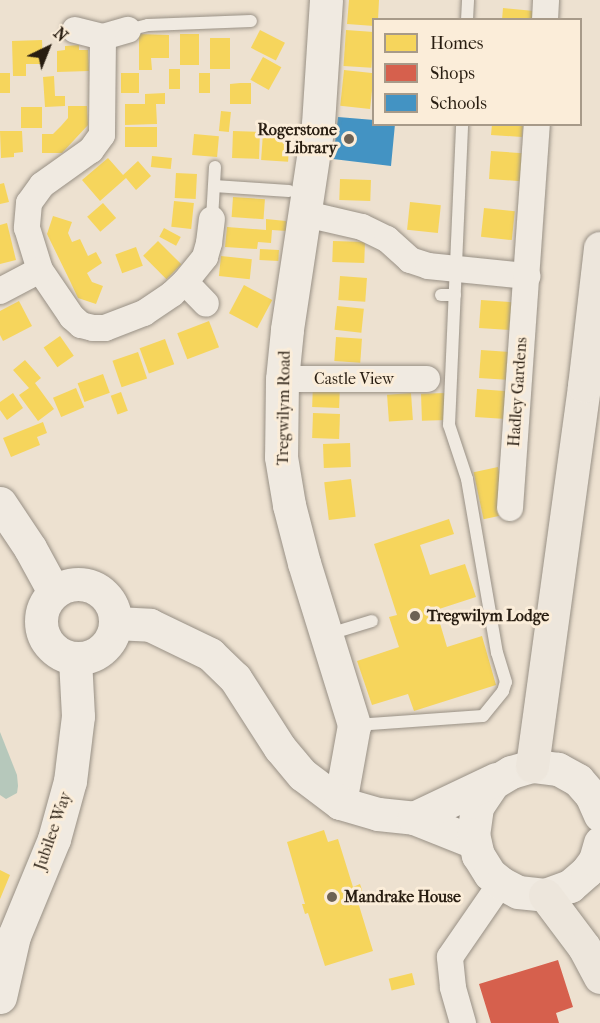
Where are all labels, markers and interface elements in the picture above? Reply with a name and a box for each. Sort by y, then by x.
north arrow [18,18,78,78]
legend [372,18,582,126]
text: N [50,23,72,46]
text: Homes [430,33,484,54]
text: Shops [430,63,475,84]
text: Schools [430,93,487,114]
place label: Rogerstone Library [257,120,337,158]
marker: Rogerstone Library [342,132,356,146]
street label: Hadley Gardens [505,337,531,447]
street label: Tregwilym Road [273,350,295,466]
street label: Castle View [314,369,394,389]
place label: Tregwilym Lodge [427,606,549,626]
marker: Tregwilym Lodge [408,609,422,623]
street label: Jubilee Way [31,789,75,873]
place label: Mandrake House [344,887,461,907]
marker: Mandrake House [325,890,339,904]

